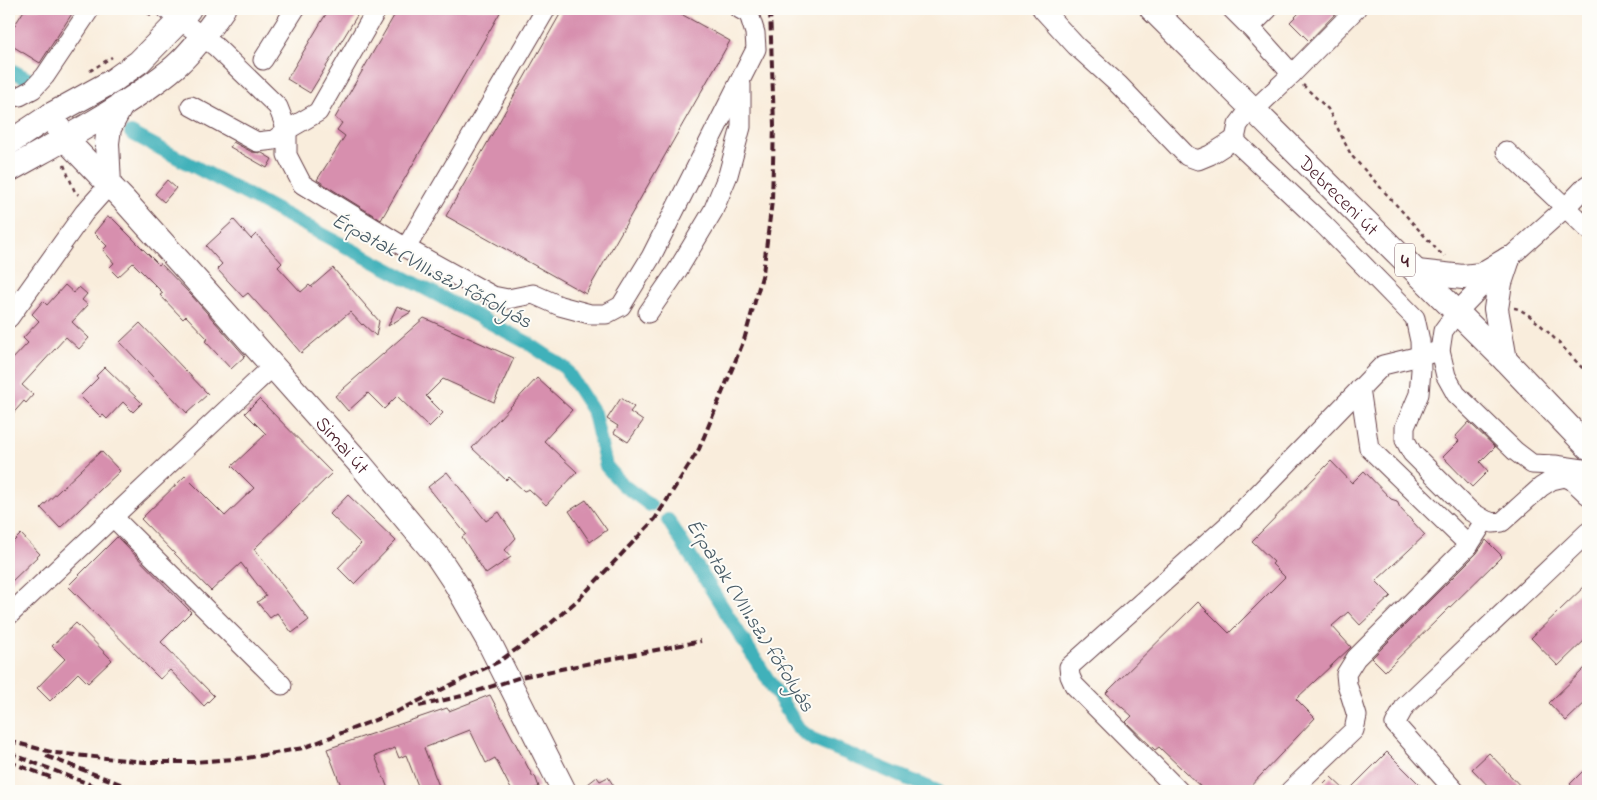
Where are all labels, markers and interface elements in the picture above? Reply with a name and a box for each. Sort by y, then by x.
street label: Debreceni út [1290,149,1385,244]
water label: Érpatak (VIII.sz.) főfolyás [326,206,537,337]
road number: 4 [1395,244,1415,276]
street label: Simai út [307,411,375,482]
water label: Érpatak (VIII.sz.) főfolyás [678,514,821,719]

